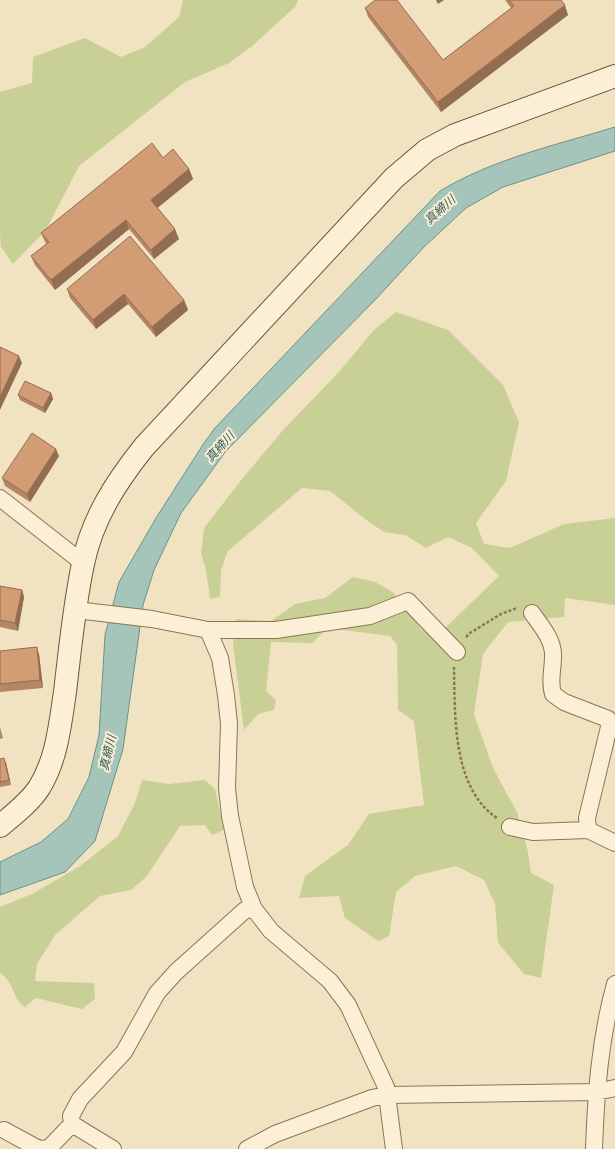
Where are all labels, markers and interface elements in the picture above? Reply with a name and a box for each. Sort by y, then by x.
water label: 真締川 [421,191,460,227]
water label: 真締川 [202,427,239,465]
water label: 真締川 [96,732,119,772]

